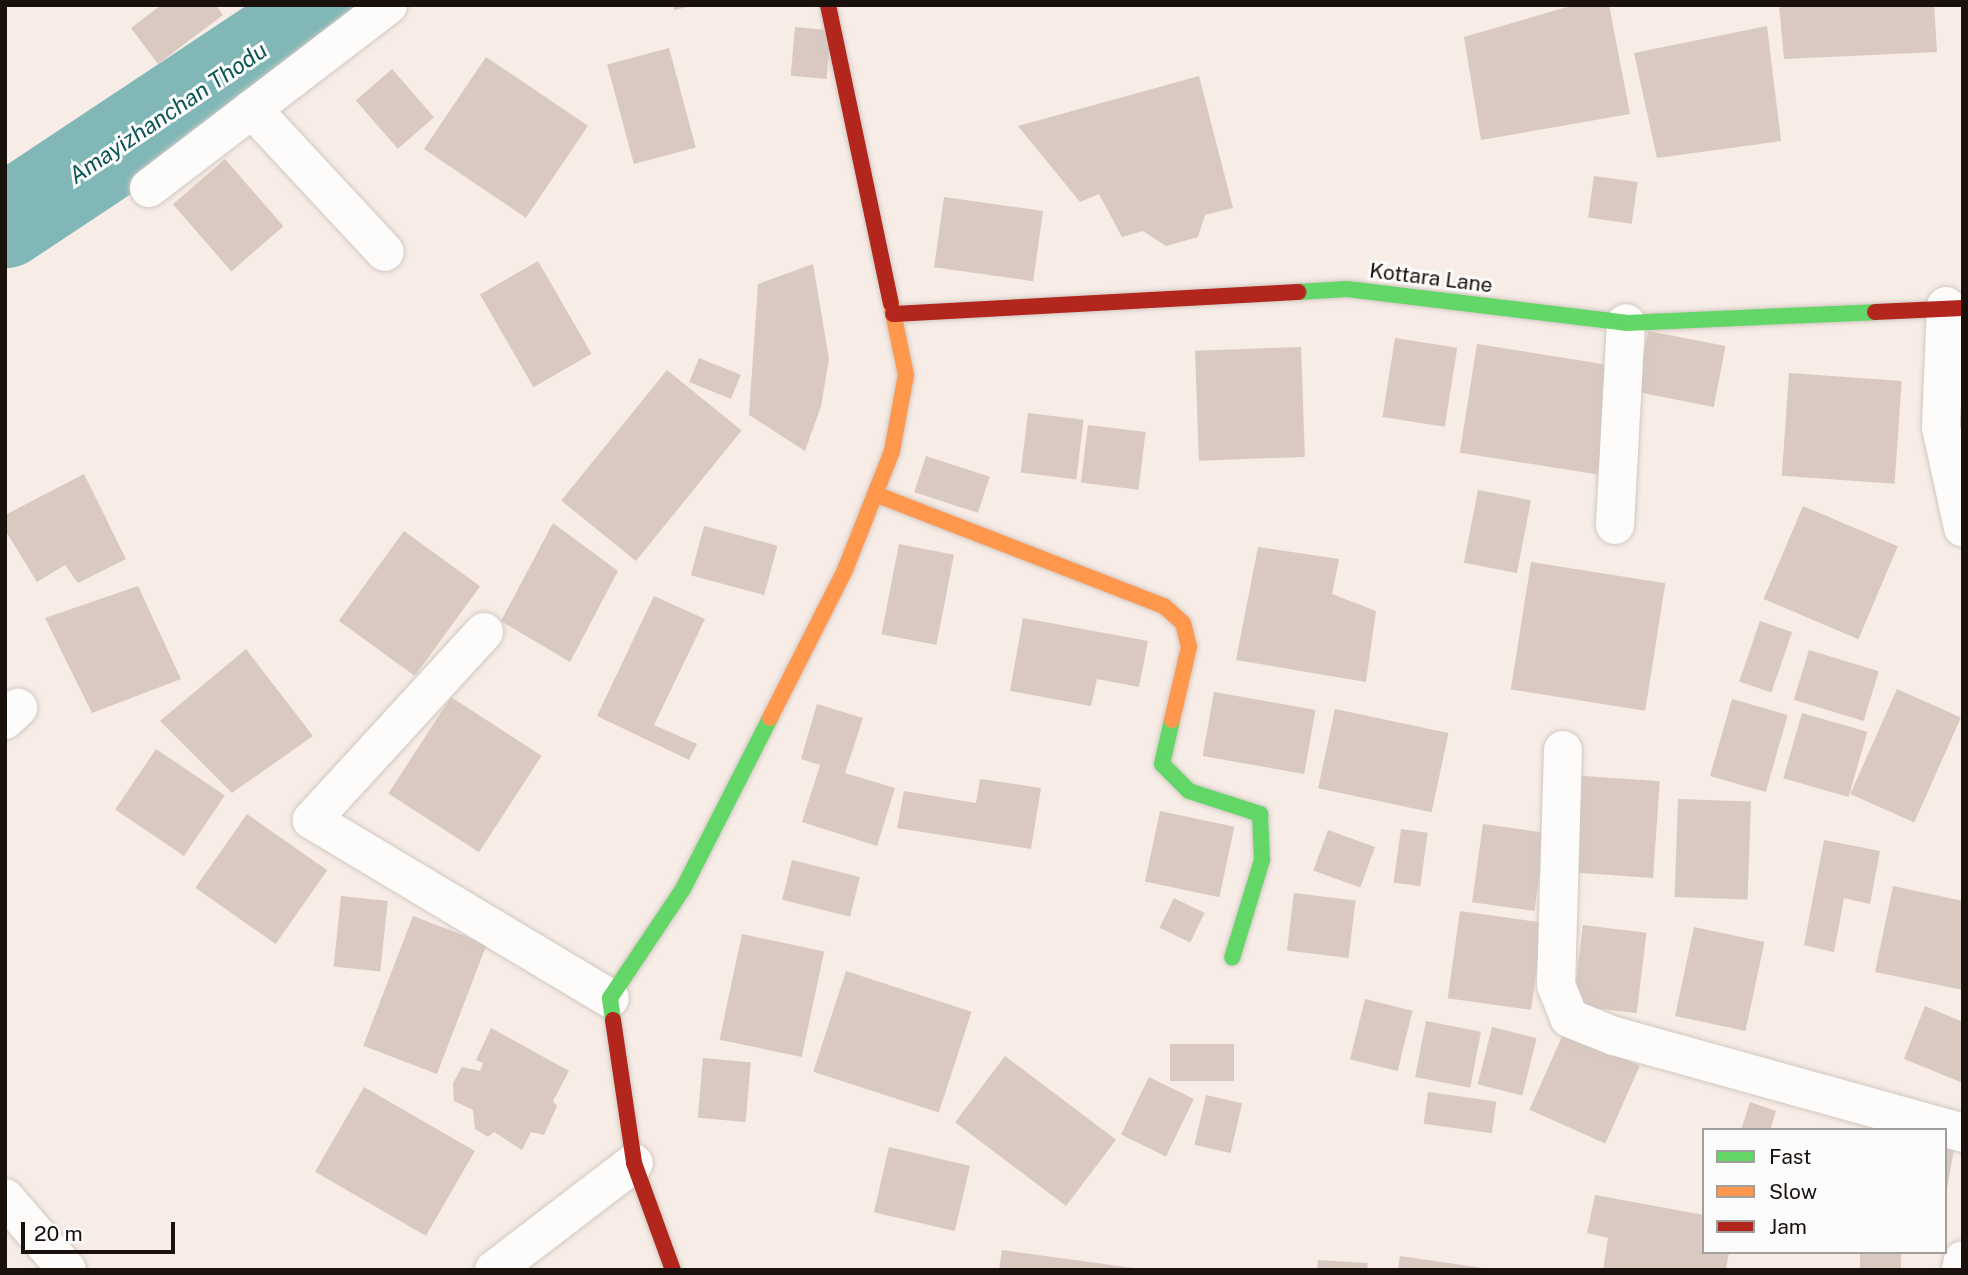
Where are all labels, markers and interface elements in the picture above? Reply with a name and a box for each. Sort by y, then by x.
water label: Amayizhanchan Thodu [64,36,272,190]
street label: Kottara Lane [1368,258,1494,298]
legend [1702,1128,1947,1254]
text: Fast [1769,1144,1811,1169]
text: Slow [1769,1179,1817,1204]
scale bar [24,1208,178,1252]
text: Jam [1769,1214,1807,1239]
text: 20 m [34,1221,83,1246]

